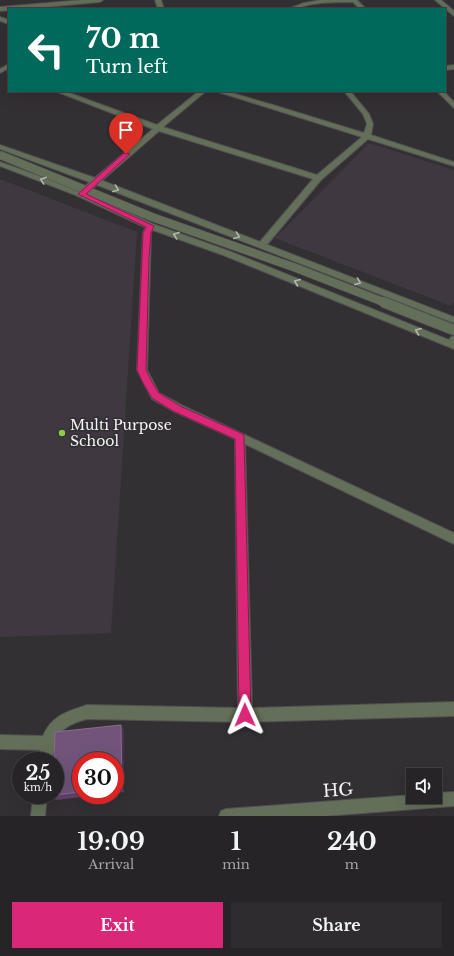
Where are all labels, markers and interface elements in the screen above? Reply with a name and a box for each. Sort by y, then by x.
text: 70 m [86,21,160,56]
icon: left [20,24,72,76]
text: Turn left [86,56,168,78]
pin [109,113,143,154]
icon: arrive [115,119,137,141]
one-way arrow [40,177,47,185]
one-way arrow [112,185,119,193]
one-way arrow [234,231,241,239]
one-way arrow [173,232,180,240]
one-way arrow [355,278,362,286]
one-way arrow [294,279,301,287]
one-way arrow [414,328,422,336]
place label: Multi Purpose School [70,416,172,450]
marker: Multi Purpose School [57,428,67,438]
position arrow [224,694,266,736]
speed limit sign: 30 [72,752,124,804]
text: 25 [26,761,50,785]
map controls [406,768,442,804]
button: sound [406,768,442,804]
street label: HG [322,779,354,802]
text: km/h [24,781,52,794]
text: 19:09 [77,827,145,856]
text: 1 [231,827,241,856]
text: 240 [327,827,377,856]
text: Arrival [88,856,134,873]
text: min [222,856,250,873]
text: m [345,856,359,873]
button: Exit [12,902,223,948]
button: Share [231,902,442,948]

